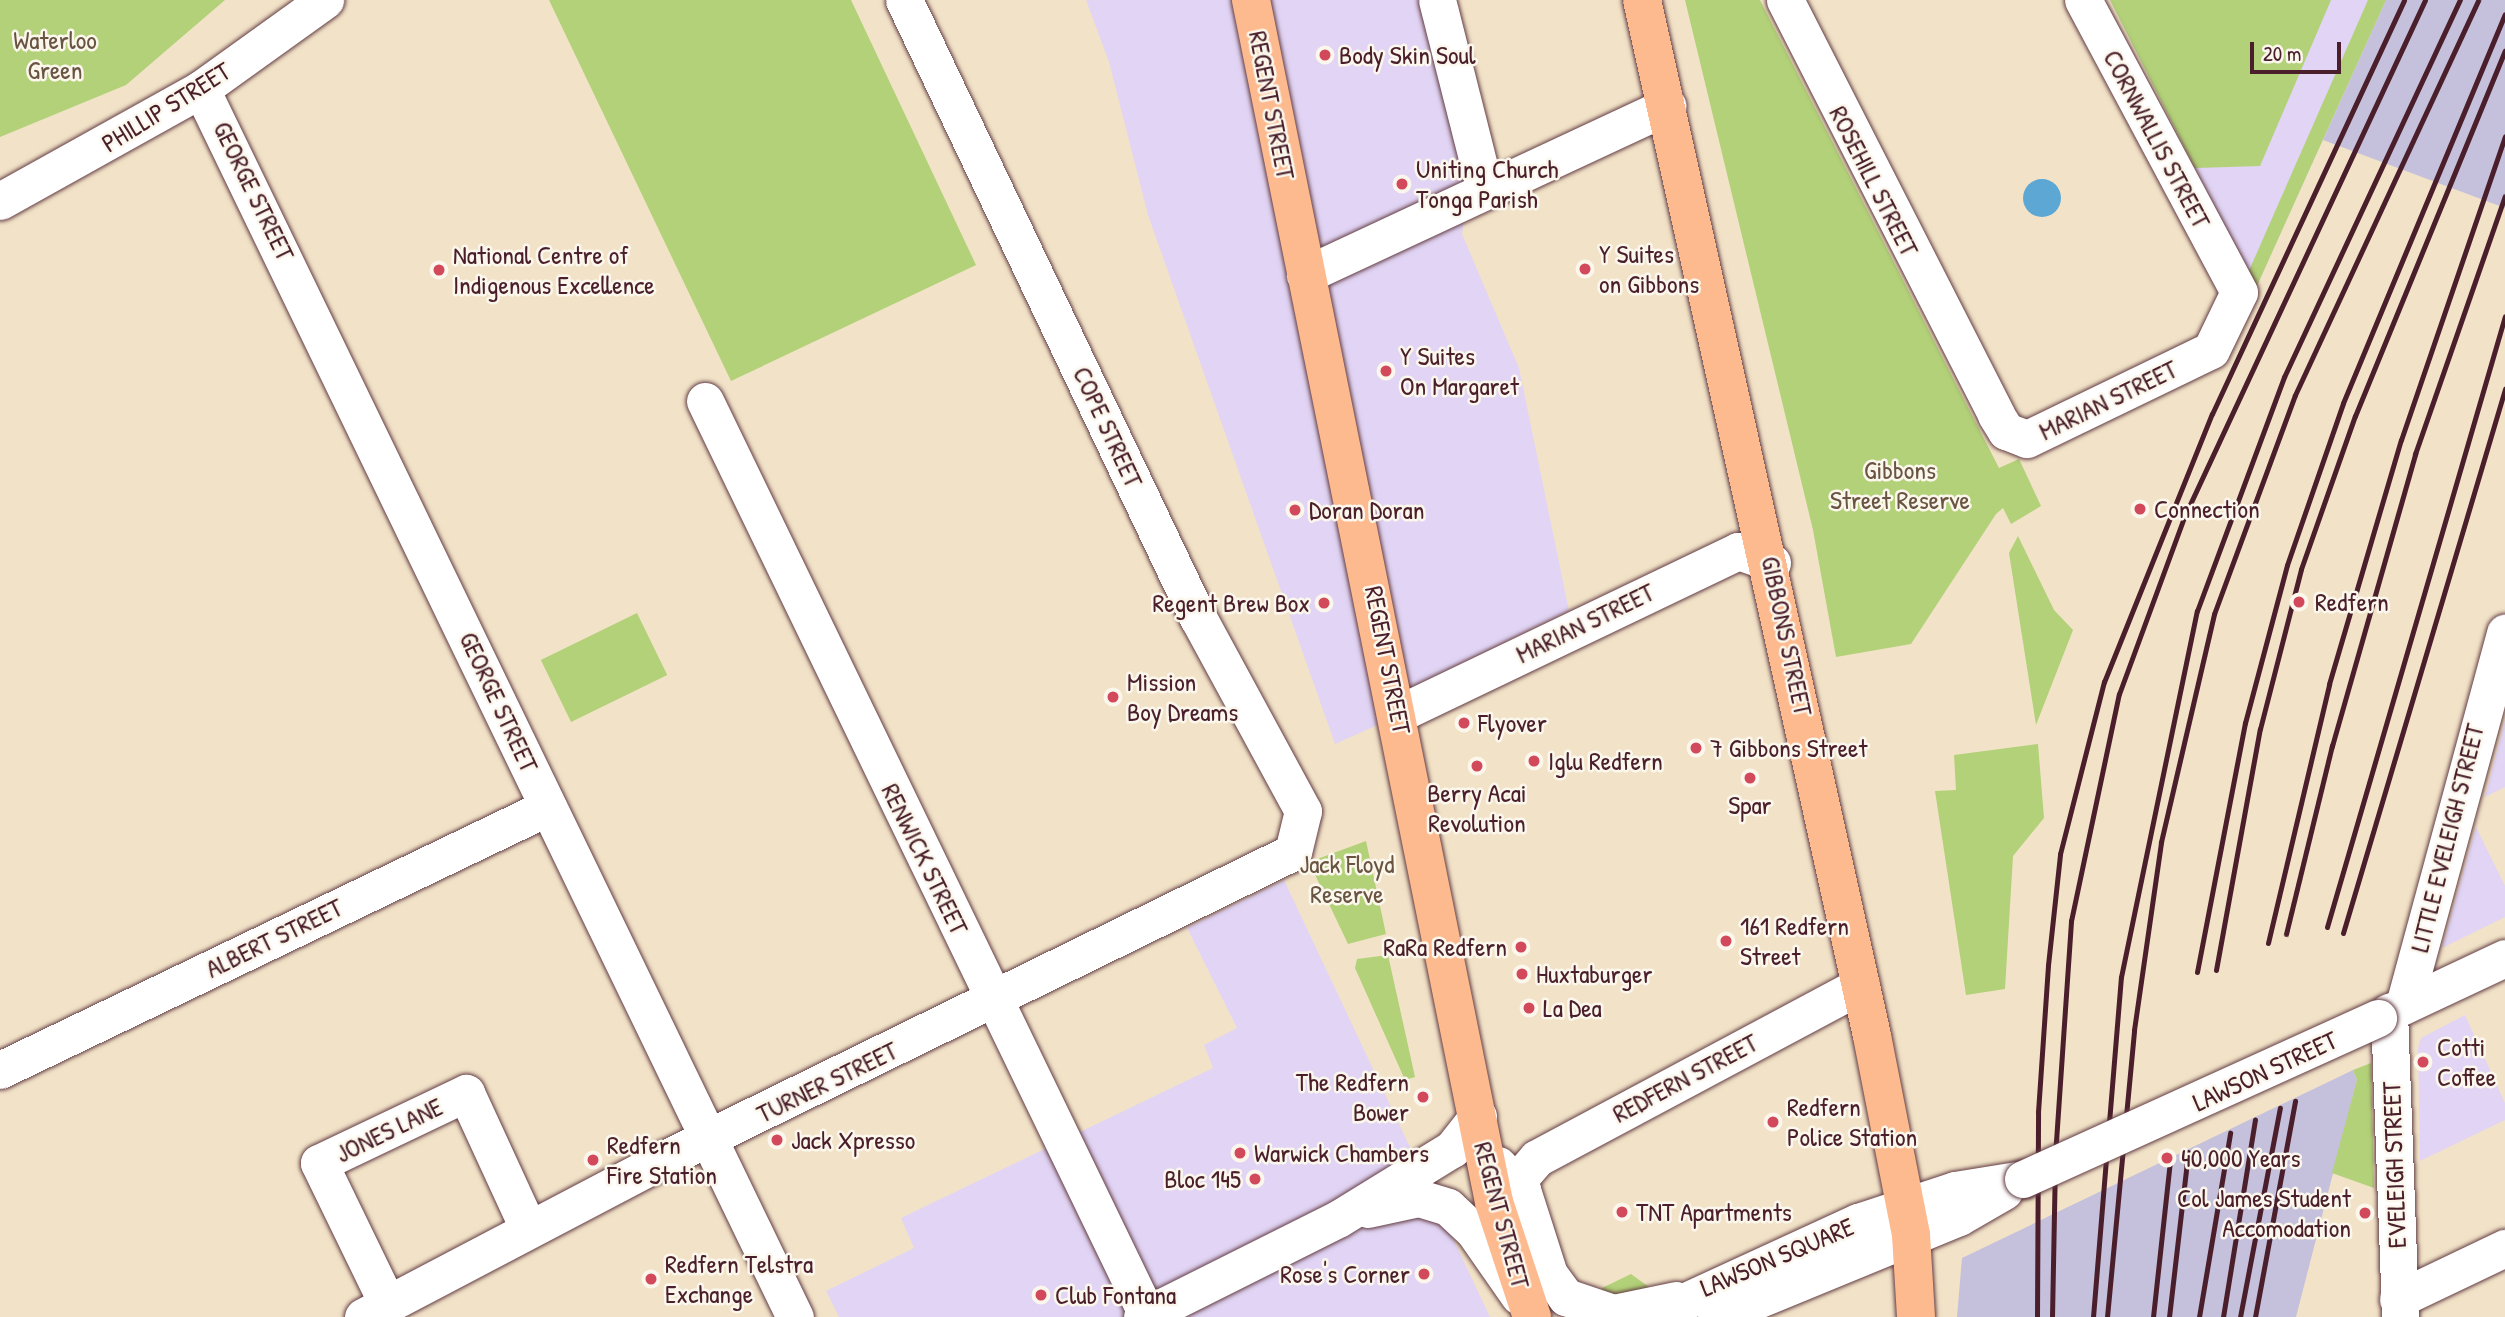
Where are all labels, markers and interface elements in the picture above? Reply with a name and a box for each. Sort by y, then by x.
park label: Waterloo Green [13,24,97,86]
street label: REGENT STREET [1242,28,1302,182]
scale bar [2253,28,2344,72]
place label: Body Skin Soul [1339,39,1476,71]
text: 20 m [2263,39,2301,68]
street label: CORNWALLIS STREET [2097,44,2217,234]
marker: Body Skin Soul [1317,47,1333,63]
street label: PHILLIP STREET [96,55,236,159]
street label: ROSEHILL STREET [1823,101,1925,261]
street label: GEORGE STREET [207,116,301,266]
place label: Uniting Church Tonga Parish [1416,153,1559,214]
marker: Uniting Church Tonga Parish [1394,176,1410,192]
place label: Y Suites on Gibbons [1599,238,1699,300]
place label: National Centre of Indigenous Excellence [453,239,655,300]
marker: Y Suites on Gibbons [1577,261,1593,277]
marker: National Centre of Indigenous Excellence [431,262,447,278]
place label: Y Suites On Margaret [1400,340,1519,402]
street label: MARIAN STREET [2034,353,2182,447]
street label: COPE STREET [1066,362,1150,492]
marker: Y Suites On Margaret [1378,363,1394,379]
park label: Gibbons Street Reserve [1830,454,1970,516]
place label: Connection [2154,493,2260,525]
place label: Doran Doran [1309,494,1425,526]
marker: Connection [2132,501,2148,517]
marker: Doran Doran [1287,502,1303,518]
street label: GIBBONS STREET [1755,553,1819,719]
street label: MARIAN STREET [1511,576,1659,670]
street label: REGENT STREET [1358,583,1418,737]
place label: Redfern [2315,586,2389,618]
place label: Regent Brew Box [1152,587,1310,619]
marker: Redfern [2289,592,2309,612]
marker: Regent Brew Box [1316,595,1332,611]
street label: GEORGE STREET [453,627,545,777]
place label: Mission Boy Dreams [1127,666,1238,728]
marker: Mission Boy Dreams [1105,689,1121,705]
place label: Flyover [1478,707,1547,739]
marker: Flyover [1456,715,1472,731]
street label: LITTLE EVELEIGH STREET [2404,721,2490,955]
place label: 7 Gibbons Street [1710,732,1867,764]
marker: 7 Gibbons Street [1688,740,1704,756]
place label: Iglu Redfern [1548,745,1663,777]
marker: Iglu Redfern [1526,753,1542,769]
marker: Berry Acai Revolution [1469,758,1485,774]
marker: Spar [1742,770,1758,786]
place label: Berry Acai Revolution [1427,777,1527,838]
street label: RENWICK STREET [875,778,975,940]
place label: Spar [1728,789,1772,821]
park label: Jack Floyd Reserve [1300,848,1394,910]
street label: ALBERT STREET [201,892,347,984]
place label: 161 Redfern Street [1740,910,1849,972]
place label: RaRa Redfern [1383,931,1507,963]
marker: 161 Redfern Street [1718,933,1734,949]
marker: RaRa Redfern [1513,939,1529,955]
place label: Huxtaburger [1536,958,1652,990]
marker: Huxtaburger [1514,966,1530,982]
place label: La Dea [1543,992,1602,1024]
marker: La Dea [1521,1000,1537,1016]
street label: LAWSON STREET [2188,1024,2342,1118]
street label: REDFERN STREET [1607,1027,1763,1129]
place label: Cotti Coffee [2437,1031,2496,1092]
street label: TURNER STREET [752,1035,902,1129]
marker: Cotti Coffee [2415,1054,2431,1070]
place label: The Redfern Bower [1296,1066,1409,1128]
street label: EVELEIGH STREET [2376,1081,2412,1249]
marker: The Redfern Bower [1415,1089,1431,1105]
street label: JONES LANE [330,1091,448,1169]
place label: Redfern Police Station [1787,1091,1917,1152]
marker: Redfern Police Station [1765,1114,1781,1130]
place label: Jack Xpresso [791,1124,915,1156]
place label: Redfern Fire Station [607,1129,717,1190]
marker: Jack Xpresso [769,1132,785,1148]
place label: Warwick Chambers [1254,1137,1429,1169]
street label: REGENT STREET [1467,1138,1537,1292]
place label: 40,000 Years [2181,1142,2301,1174]
marker: Warwick Chambers [1232,1145,1248,1161]
marker: 40,000 Years [2159,1150,2175,1166]
marker: Redfern Fire Station [585,1152,601,1168]
place label: Bloc 145 [1164,1163,1241,1195]
marker: Bloc 145 [1247,1171,1263,1187]
place label: Col James Student Accomodation [2177,1182,2351,1244]
place label: TNT Apartments [1636,1196,1792,1228]
marker: TNT Apartments [1614,1204,1630,1220]
marker: Col James Student Accomodation [2357,1205,2373,1221]
street label: LAWSON SQUARE [1696,1211,1858,1303]
place label: Redfern Telstra Exchange [665,1248,813,1310]
place label: Rose's Corner [1280,1258,1410,1290]
marker: Rose's Corner [1416,1266,1432,1282]
marker: Redfern Telstra Exchange [643,1271,659,1287]
place label: Club Fontana [1055,1279,1176,1311]
marker: Club Fontana [1033,1287,1049,1303]

